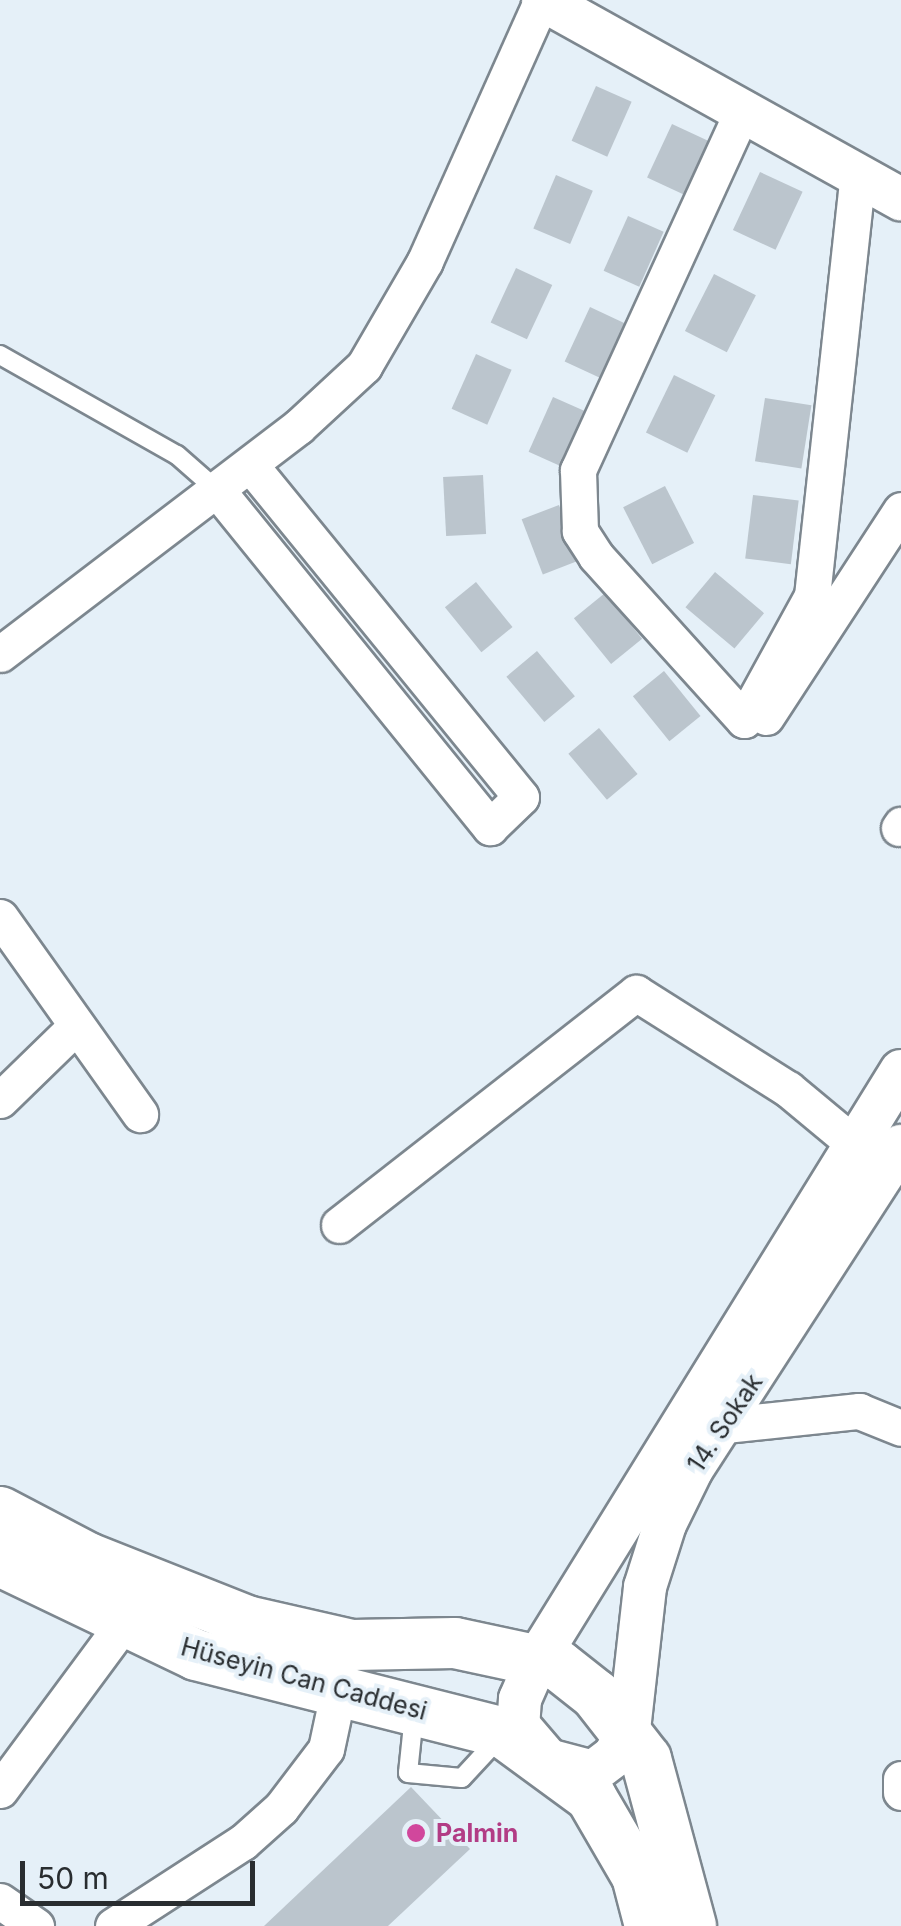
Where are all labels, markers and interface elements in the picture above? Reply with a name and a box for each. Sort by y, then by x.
street label: 14. Sokak [681,1368,769,1478]
street label: Hüseyin Can Caddesi [178,1632,430,1726]
place label: Palmin [436,1818,518,1848]
marker: Palmin [405,1822,427,1844]
scale bar [25,1841,260,1903]
text: 50 m [37,1860,109,1896]

